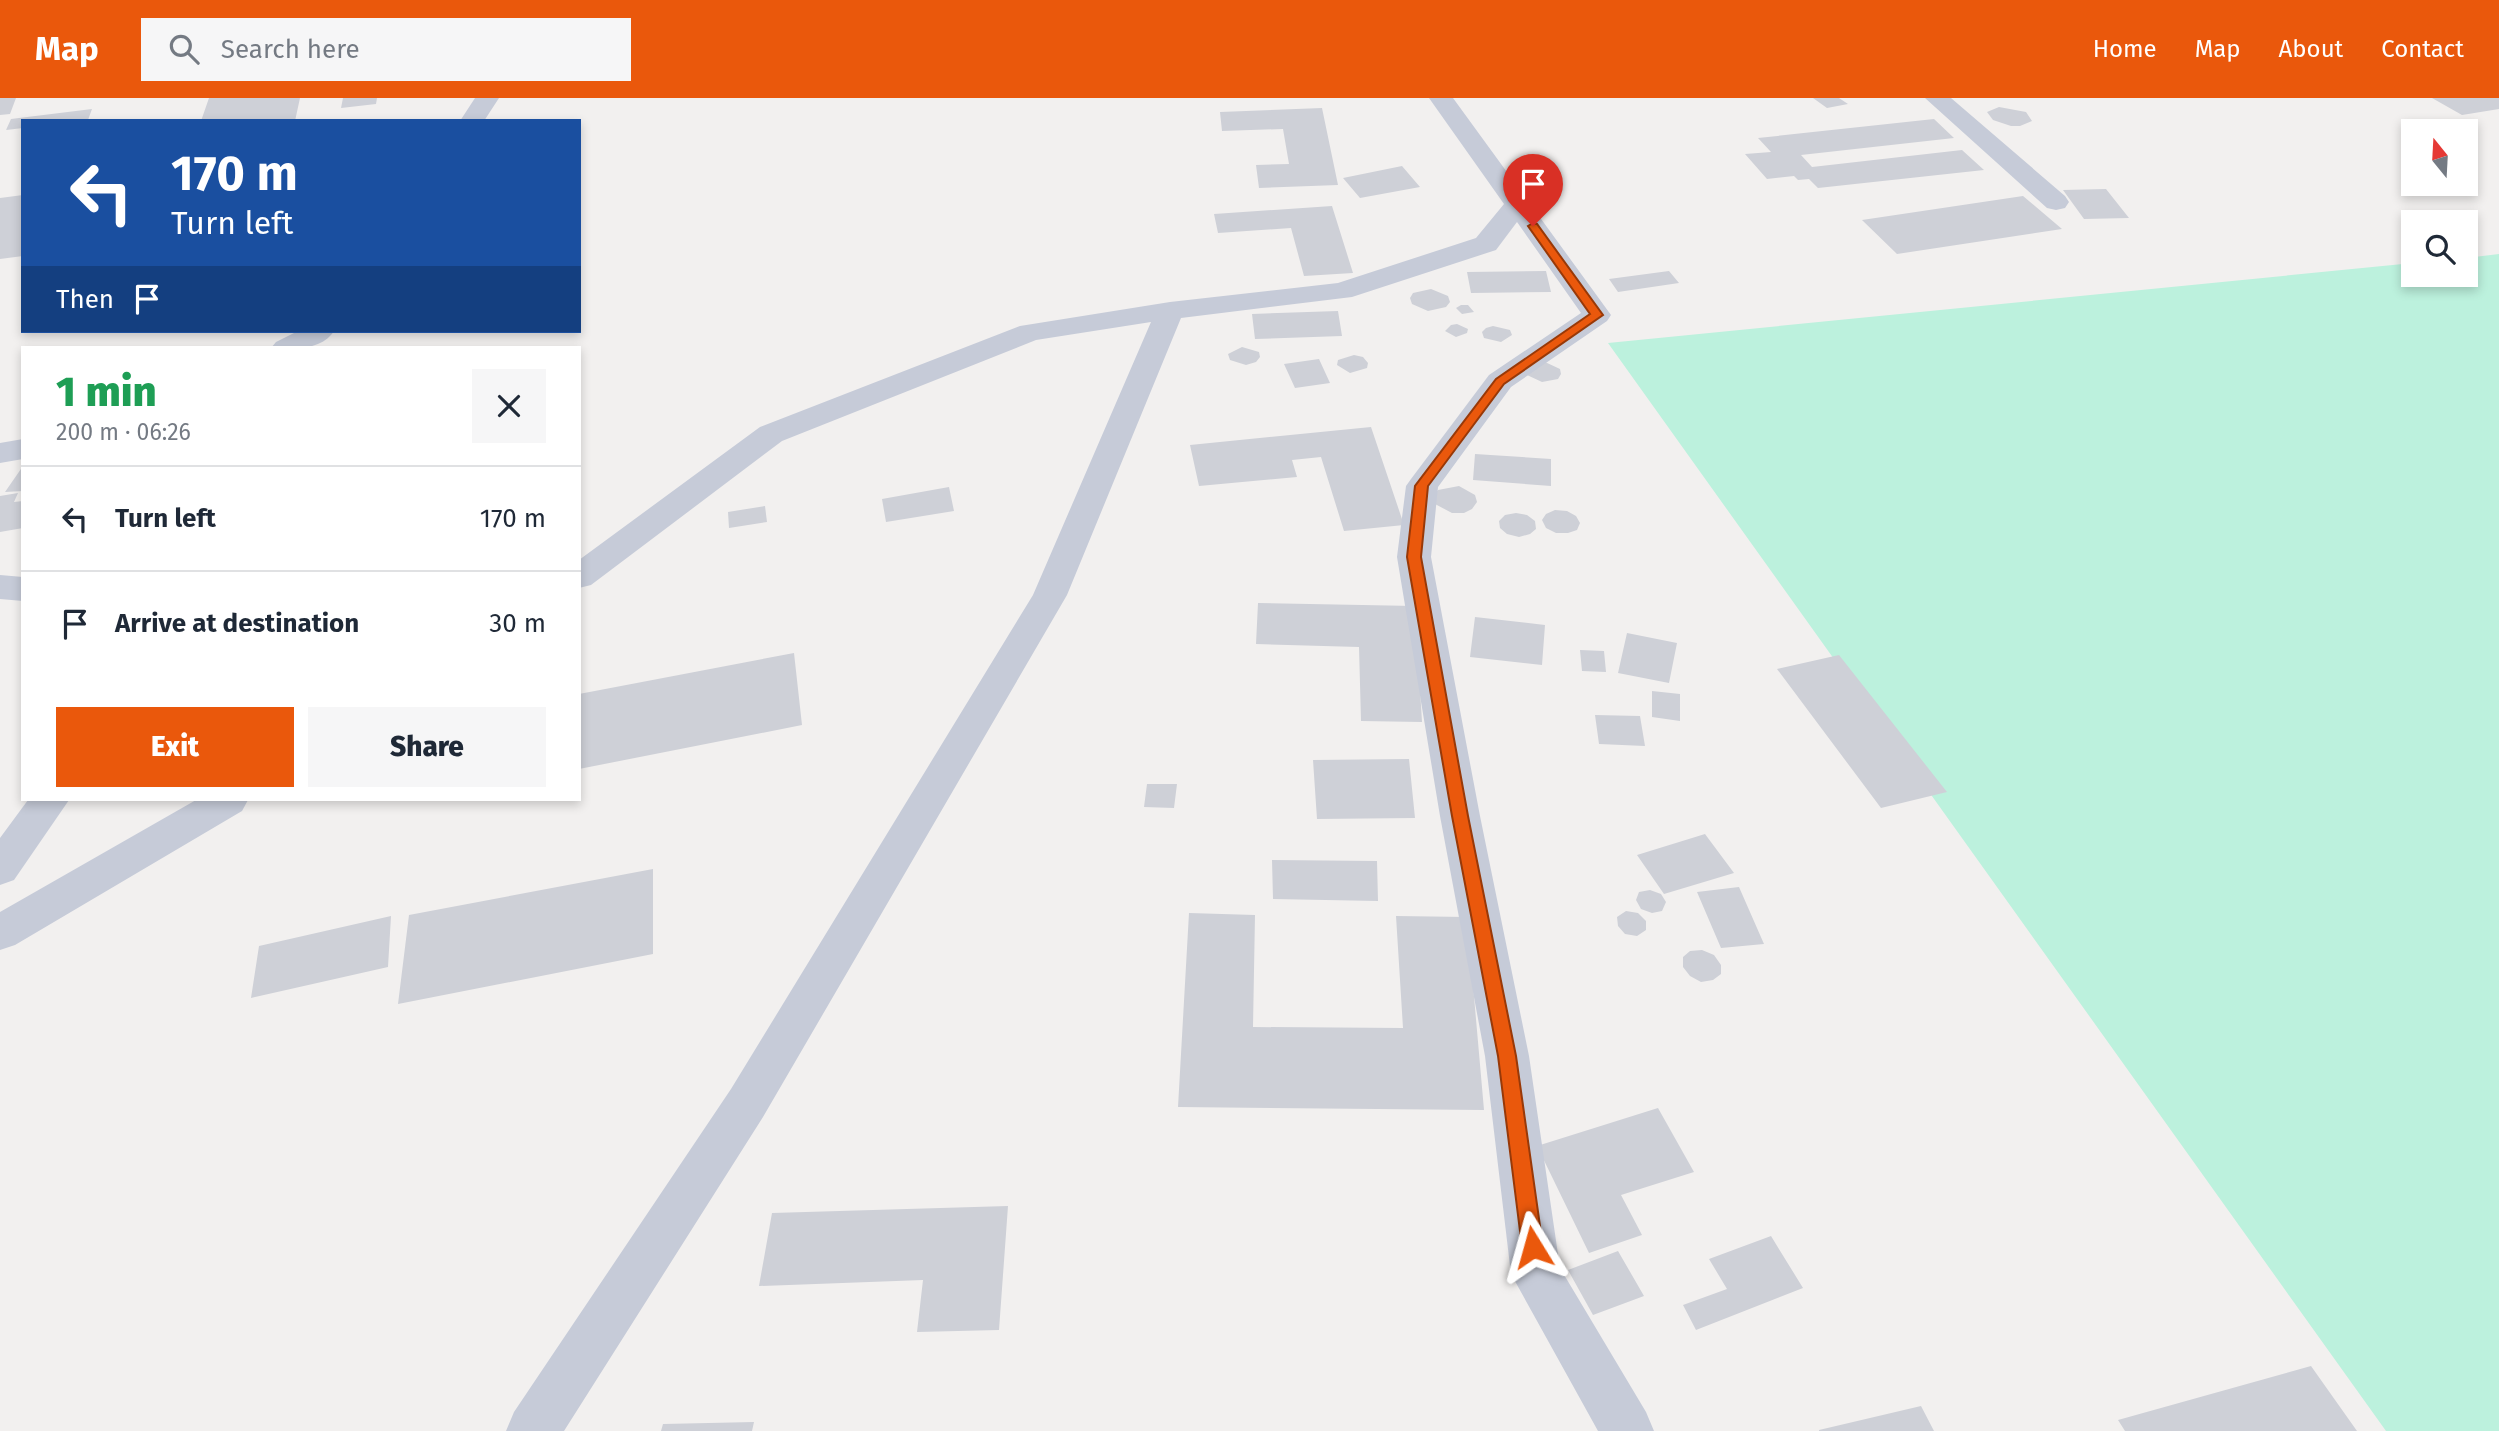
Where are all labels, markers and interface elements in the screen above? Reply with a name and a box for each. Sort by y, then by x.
search box [141,18,631,81]
text: Map [35,29,99,69]
icon: search [165,30,203,68]
text: Search here [221,34,360,65]
text: Home [2093,35,2157,63]
text: Map [2195,35,2241,63]
text: About [2279,35,2343,63]
text: Contact [2381,35,2464,63]
north arrow [2401,119,2478,196]
map controls [2401,119,2478,287]
text: 170 m [171,144,298,203]
icon: left [56,147,147,238]
pin [1503,154,1563,226]
icon: arrive [1514,165,1552,203]
text: Turn left [171,204,293,242]
button: search [2401,210,2478,287]
icon: arrive [128,280,166,318]
text: Then [56,284,114,315]
text: 1 min [56,367,157,417]
button: close [472,369,546,443]
text: 200 m · 06:26 [56,418,191,446]
icon: left [56,500,94,538]
text: Turn left [115,503,216,534]
text: 170 m [480,503,546,534]
icon: arrive [56,605,94,643]
text: Arrive at destination [115,608,359,639]
text: 30 m [489,608,546,639]
button: Exit [56,707,294,787]
button: Share [308,707,546,787]
position arrow [1496,1210,1570,1284]

